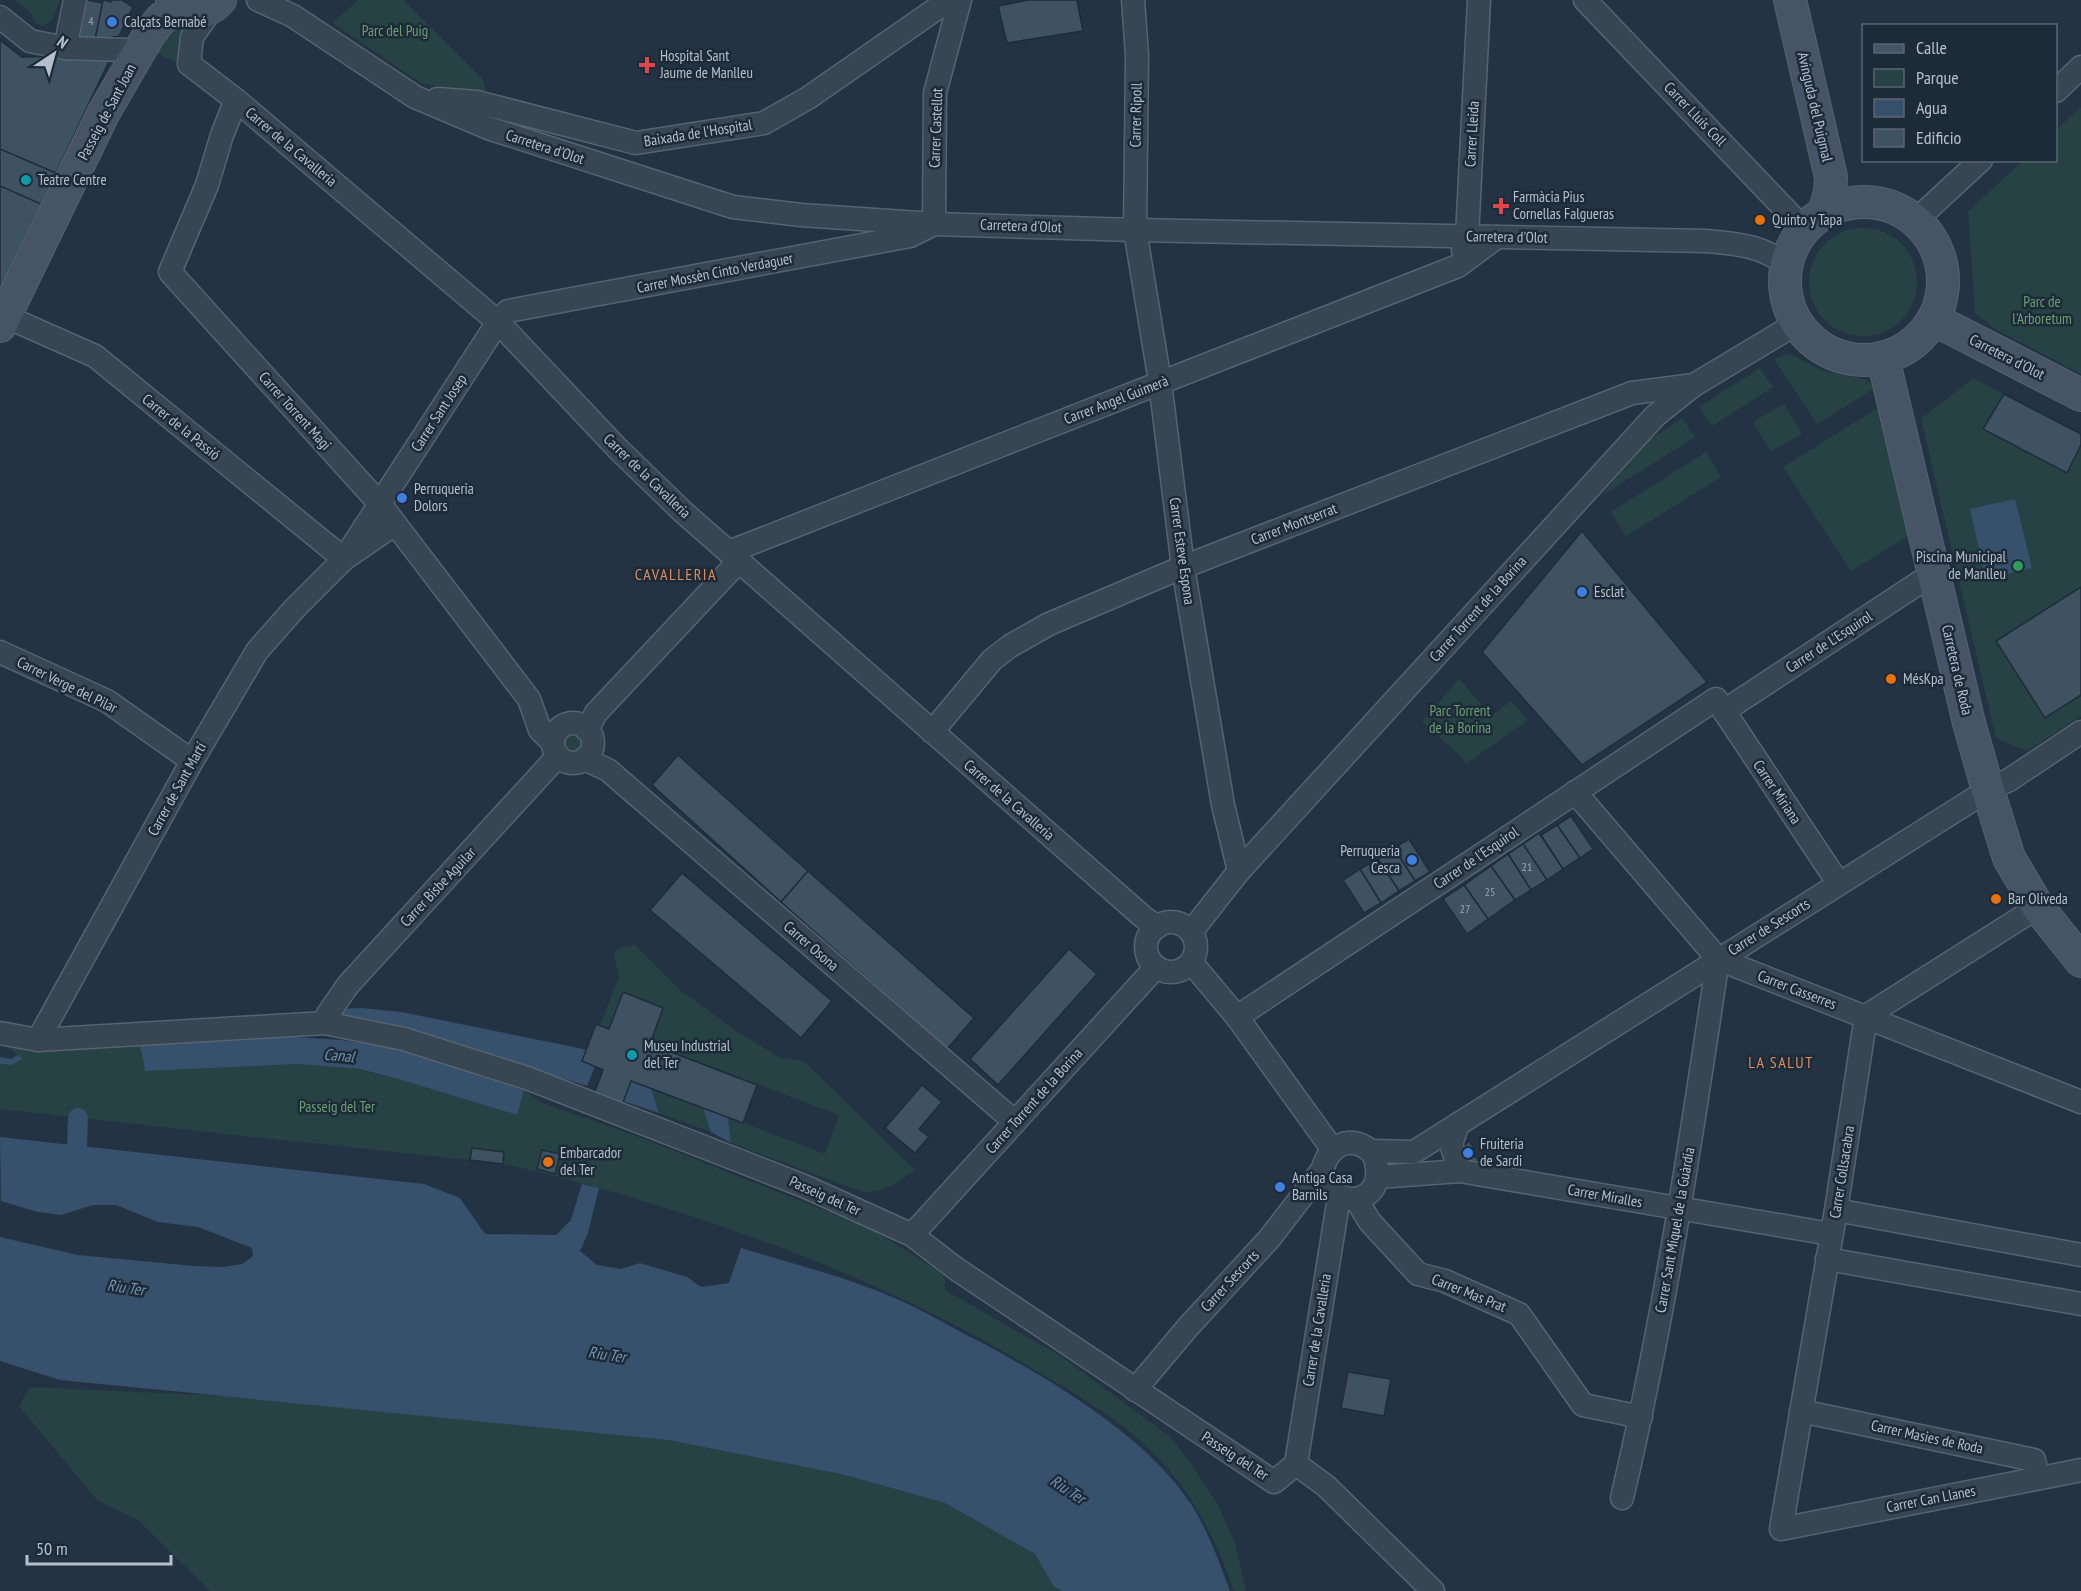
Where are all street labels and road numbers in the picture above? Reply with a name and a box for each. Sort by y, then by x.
street label: Avinguda del Puigmal [1794,50,1837,164]
street label: Passeig de Sant Joan [73,60,140,163]
street label: Carrer Lluis Coll [1660,78,1731,150]
street label: Carrer Ripoll [1125,82,1146,148]
street label: Carrer Castellot [925,88,946,168]
street label: Carrer Lleida [1460,100,1483,167]
street label: Carrer de la Cavalleria [242,103,341,191]
street label: Baixada de l'Hospital [642,114,754,150]
street label: Carretera d'Olot [503,125,587,168]
street label: Carretera d'Olot [980,215,1062,236]
street label: Carretera d'Olot [1466,226,1548,247]
street label: Carrer Mossèn Cinto Verdaguer [635,248,796,297]
street label: Carretera d'Olot [1967,330,2048,384]
street label: Carrer Torrent Magi [255,367,336,454]
street label: Carrer Sant Josep [406,370,471,455]
street label: Carrer Angel Guimerà [1061,371,1171,428]
street label: Carrer de la Passió [138,389,224,464]
street label: Carrer de la Cavalleria [600,429,695,522]
street label: Carrer Esteve Espona [1166,496,1199,606]
street label: Carrer Montserrat [1248,498,1340,549]
street label: Carrer Torrent de la Borina [1425,552,1530,666]
street label: Carrer de L'Esquirol [1782,606,1876,677]
street label: Carretera de Roda [1938,623,1977,717]
street label: Carrer Verge del Pilar [14,652,121,717]
street label: Carrer de Sant Martí [143,738,210,839]
street label: Carrer de la Cavalleria [960,755,1059,844]
street label: Carrer Miriana [1749,756,1806,827]
street label: Carrer de l'Esquirol [1430,822,1522,893]
street label: Carrer Bisbe Aguilar [396,842,480,930]
street label: Carrer de Sescorts [1724,894,1813,959]
street label: Carrer Osona [780,917,843,975]
street label: Carrer Casserres [1755,966,1839,1013]
street label: Carrer Torrent de la Borina [981,1044,1086,1158]
street label: Carrer Collsacabra [1825,1124,1858,1220]
street label: Carrer Sant Miquel de la Guàrdia [1651,1146,1698,1314]
street label: Passeig del Ter [787,1171,865,1220]
street label: Carrer Miralles [1566,1180,1644,1211]
street label: Carrer Sescorts [1196,1246,1263,1315]
street label: Carrer Mas Prat [1429,1269,1509,1316]
street label: Carrer de la Cavalleria [1298,1272,1335,1388]
street label: Carrer Masies de Roda [1869,1415,1985,1458]
street label: Passeig del Ter [1198,1427,1273,1485]
street label: Carrer Can Llanes [1885,1481,1977,1516]

